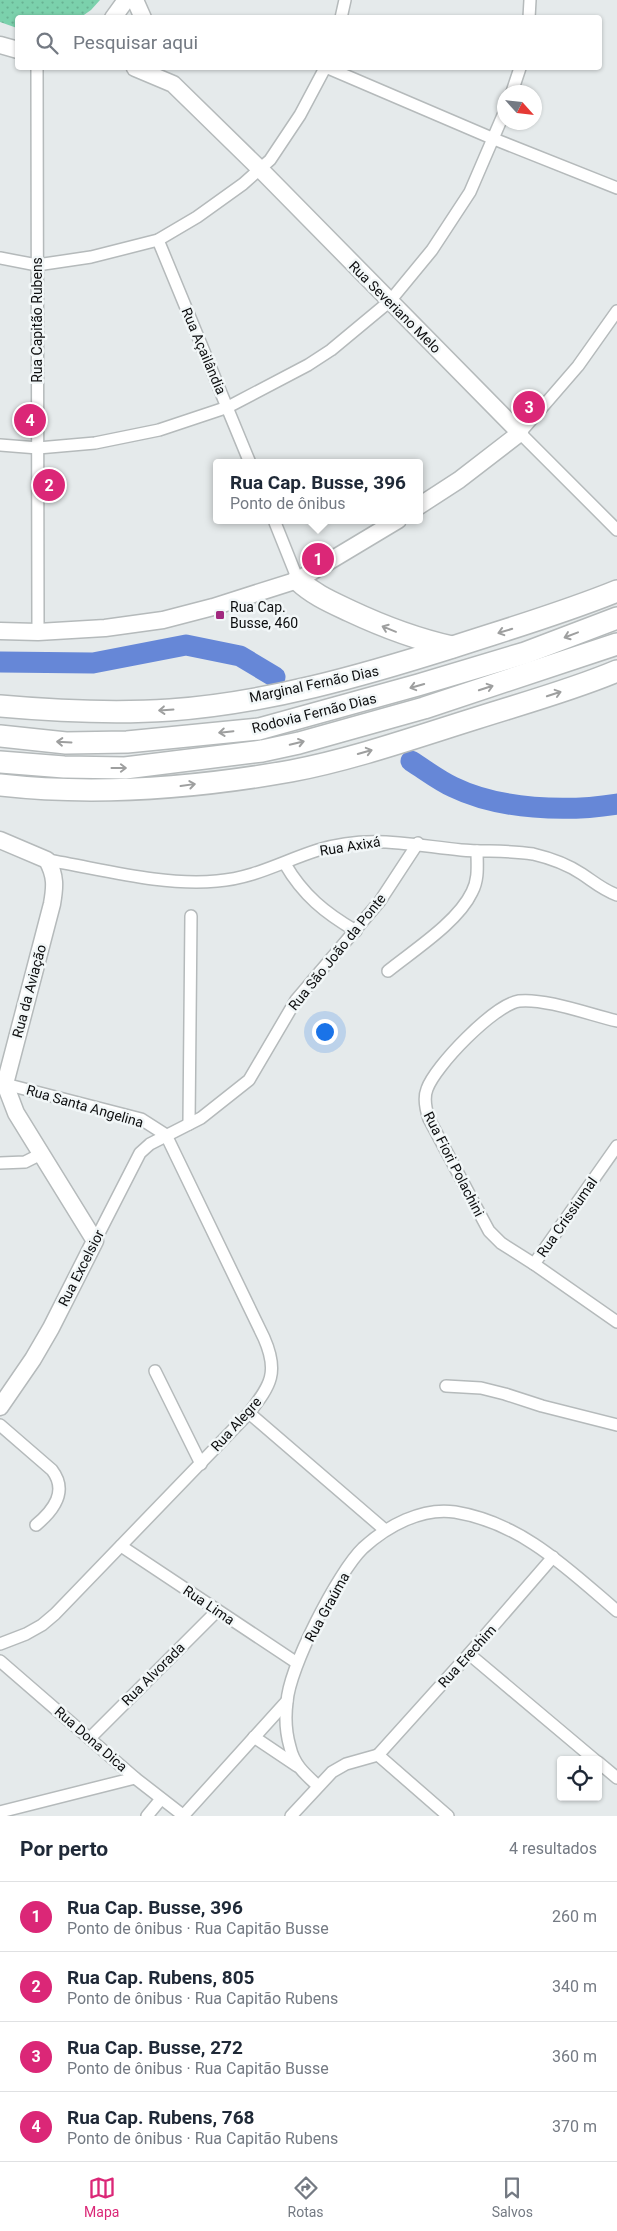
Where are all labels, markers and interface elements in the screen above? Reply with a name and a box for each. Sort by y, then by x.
search box [15,15,602,70]
icon: search [33,29,61,57]
text: Pesquisar aqui [73,31,198,54]
north arrow [497,85,542,130]
street label: Rua Capitão Rubens [29,257,45,383]
street label: Rua Severiano Melo [346,258,444,356]
street label: Rua Açailândia [179,305,229,397]
pin: 3 [513,388,545,426]
pin: 4 [14,401,46,439]
popup [213,459,423,524]
pin: 2 [33,466,65,504]
text: Rua Cap. Busse, 396 [230,471,406,494]
text: Ponto de ônibus [230,494,346,513]
pin: 1 [302,540,334,578]
place label: Rua Cap. Busse, 460 [230,599,298,631]
marker: Rua Cap. Busse, 460 [214,609,226,621]
one-way arrow [382,623,397,633]
one-way arrow [497,626,513,636]
one-way arrow [564,631,580,640]
street label: Marginal Fernão Dias [248,662,380,706]
one-way arrow [409,681,425,691]
one-way arrow [478,683,494,692]
one-way arrow [545,688,561,698]
street label: Rodovia Fernão Dias [250,690,378,736]
one-way arrow [158,706,174,715]
one-way arrow [218,727,234,737]
one-way arrow [56,737,72,746]
one-way arrow [288,738,304,747]
one-way arrow [356,746,372,756]
one-way arrow [110,763,126,773]
one-way arrow [180,780,196,790]
street label: Rua Axixá [318,833,382,859]
street label: Rua São João da Ponte [285,891,389,1013]
street label: Rua da Aviação [9,943,49,1039]
your location [312,1019,338,1045]
street label: Rua Santa Angelina [25,1082,145,1130]
street label: Rua Fiori Polachini [421,1109,487,1219]
street label: Rua Crissiumal [534,1174,600,1260]
street label: Rua Excelsior [55,1227,107,1309]
street label: Rua Alegre [208,1394,264,1454]
street label: Rua Graúma [301,1570,353,1644]
street label: Rua Lima [180,1582,238,1628]
street label: Rua Erechim [435,1622,499,1690]
street label: Rua Alvorada [118,1639,188,1709]
street label: Rua Dona Dica [51,1703,131,1775]
map controls [557,1756,602,1801]
button: locate [557,1756,602,1801]
text: Por perto [20,1837,108,1861]
text: 4 resultados [509,1839,597,1858]
text: Rua Cap. Busse, 396 [67,1896,243,1919]
text: 1 [31,1907,41,1926]
text: 260 m [552,1907,597,1926]
text: Ponto de ônibus · Rua Capitão Busse [67,1919,329,1938]
text: Rua Cap. Rubens, 805 [67,1966,255,1989]
text: 2 [31,1977,41,1996]
text: 340 m [552,1977,597,1996]
text: Ponto de ônibus · Rua Capitão Rubens [67,1989,338,2008]
text: Rua Cap. Busse, 272 [67,2036,243,2059]
text: 3 [31,2047,41,2066]
text: 360 m [552,2047,597,2066]
text: Ponto de ônibus · Rua Capitão Busse [67,2059,329,2078]
text: Rua Cap. Rubens, 768 [67,2106,255,2129]
text: 4 [31,2117,41,2136]
text: 370 m [552,2117,597,2136]
text: Ponto de ônibus · Rua Capitão Rubens [67,2129,338,2148]
tab: Mapa [84,2174,119,2220]
tab: Rotas [288,2174,324,2220]
tab: Salvos [492,2174,533,2220]

